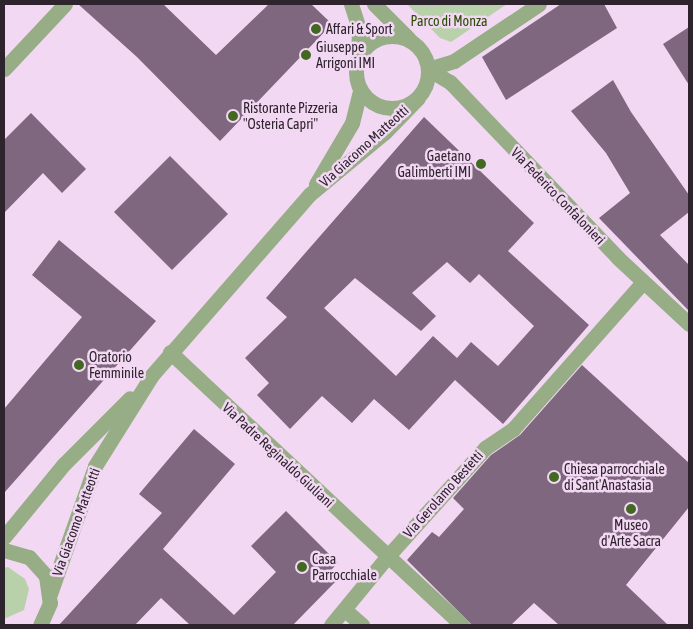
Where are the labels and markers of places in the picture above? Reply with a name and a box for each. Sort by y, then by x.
place label: Affari & Sport [326,21,393,37]
marker: Affari & Sport [310,23,322,35]
place label: Giuseppe Arrigoni IMI [316,39,375,72]
marker: Giuseppe Arrigoni IMI [300,49,312,61]
place label: Ristorante Pizzeria "Osteria Capri" [243,100,338,132]
marker: Ristorante Pizzeria "Osteria Capri" [227,110,239,122]
place label: Gaetano Galimberti IMI [397,148,471,180]
marker: Gaetano Galimberti IMI [475,158,487,170]
place label: Oratorio Femminile [89,349,144,382]
marker: Oratorio Femminile [73,359,85,371]
place label: Chiesa parrocchiale di Sant'Anastasia [564,461,665,494]
marker: Chiesa parrocchiale di Sant'Anastasia [548,471,560,483]
marker: Museo d'Arte Sacra [625,503,637,515]
place label: Museo d'Arte Sacra [601,517,661,550]
place label: Casa Parrocchiale [312,551,377,584]
marker: Casa Parrocchiale [296,561,308,573]

